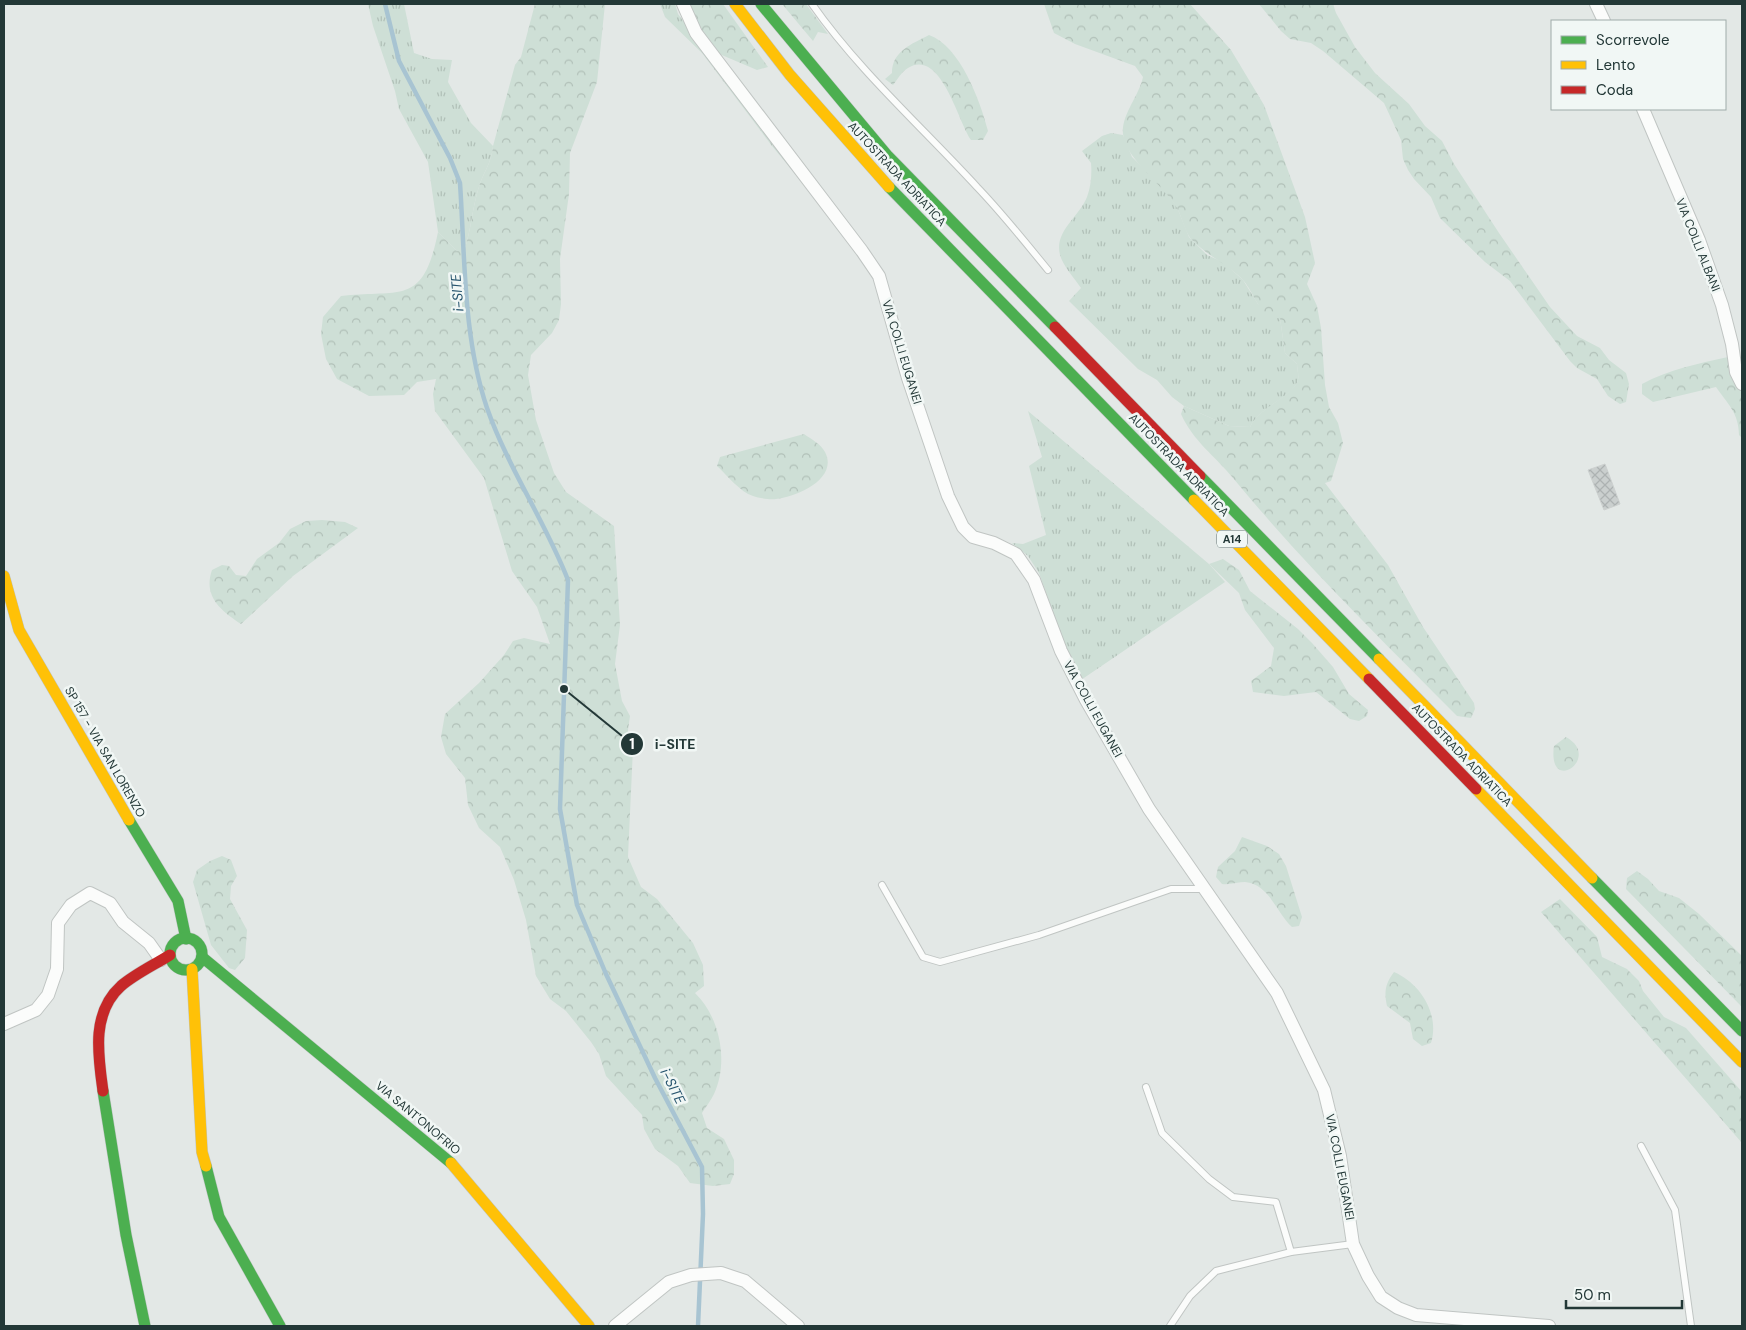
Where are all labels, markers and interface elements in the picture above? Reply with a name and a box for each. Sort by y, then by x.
legend [1551,20,1726,110]
text: Scorrevole [1596,30,1670,50]
text: Lento [1596,55,1635,75]
text: Coda [1596,80,1633,100]
street label: AUTOSTRADA ADRIATICA [844,118,950,230]
street label: VIA COLLI ALBANI [1672,196,1724,294]
water label: i-SITE [446,273,468,312]
street label: VIA COLLI EUGANEI [879,298,925,406]
street label: AUTOSTRADA ADRIATICA [1125,410,1233,520]
road number: A14 [1217,530,1247,548]
street label: VIA COLLI EUGANEI [1060,658,1126,760]
street label: SP 157 - VIA SAN LORENZO [61,684,149,820]
street label: AUTOSTRADA ADRIATICA [1408,700,1516,810]
callout: i-SITE [620,729,706,758]
text: 1 [629,734,635,754]
text: i-SITE [655,735,695,753]
water label: i-SITE [656,1065,690,1107]
street label: VIA SANT'ONOFRIO [372,1078,464,1158]
street label: VIA COLLI EUGANEI [1322,1112,1358,1222]
scale bar [1566,1278,1682,1310]
text: 50 m [1574,1285,1611,1305]

